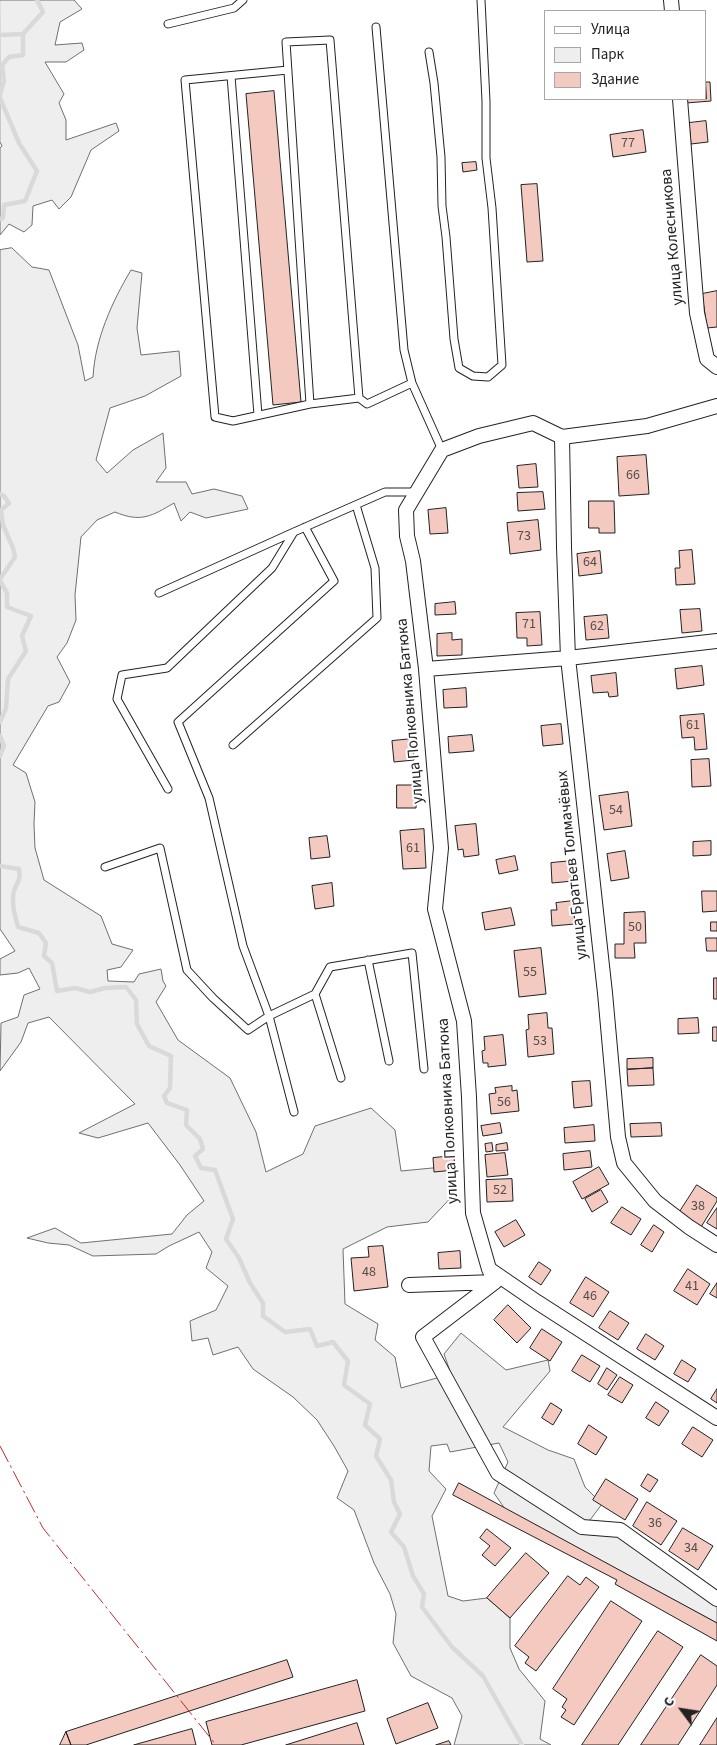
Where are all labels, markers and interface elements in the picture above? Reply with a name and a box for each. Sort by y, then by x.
legend [544,10,707,100]
text: Улица [591,19,630,40]
text: Парк [591,44,624,65]
text: Здание [591,69,639,90]
house number: 77 [621,136,635,152]
street label: улица Колесникова [657,168,689,306]
house number: 66 [626,468,640,484]
house number: 73 [517,529,531,545]
house number: 64 [583,555,597,571]
street label: улица Полковника Батюка [393,617,429,805]
house number: 71 [522,617,536,633]
house number: 62 [590,619,604,635]
house number: 61 [686,718,700,734]
street label: улица Братьев Толмачёвых [553,769,593,961]
house number: 54 [609,803,623,819]
house number: 61 [406,841,420,857]
house number: 50 [628,920,642,936]
house number: 55 [523,965,537,981]
street label: улица Полковника Батюка [435,1018,463,1204]
house number: 53 [533,1034,547,1050]
house number: 56 [497,1095,511,1111]
house number: 52 [493,1183,507,1199]
house number: 38 [691,1199,705,1215]
house number: 48 [362,1265,376,1281]
house number: 41 [685,1279,699,1295]
house number: 46 [583,1289,597,1305]
house number: 36 [648,1516,662,1532]
house number: 34 [684,1541,698,1557]
north arrow [657,1685,707,1735]
text: С [658,1694,680,1711]

